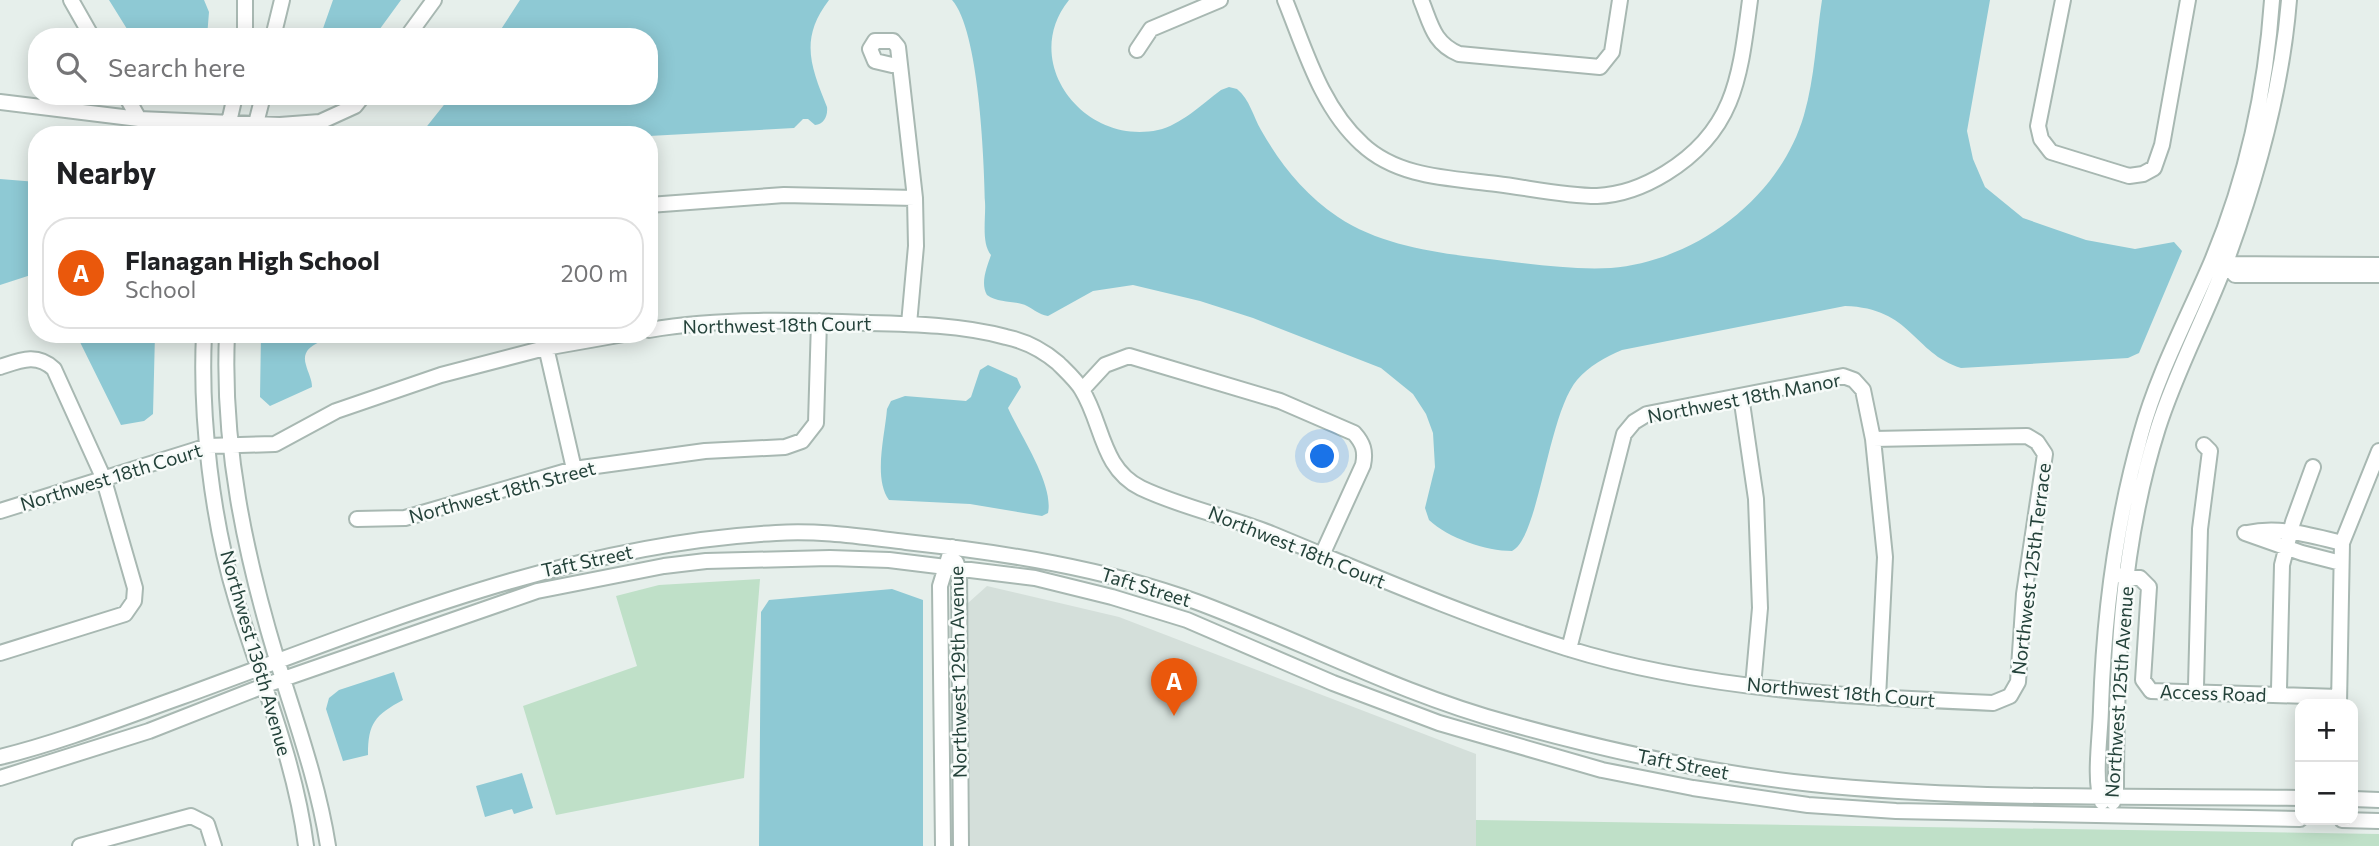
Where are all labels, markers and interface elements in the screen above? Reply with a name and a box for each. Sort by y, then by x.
search box [28,28,658,105]
icon: search [52,48,90,86]
text: Search here [108,51,246,82]
text: Nearby [56,153,156,190]
text: Flanagan High School [125,244,380,275]
text: A [73,259,89,287]
text: 200 m [561,259,628,287]
text: School [125,275,196,303]
street label: Northwest 18th Court [682,311,872,338]
street label: Northwest 18th Manor [1645,367,1843,428]
street label: Northwest 18th Court [17,438,205,515]
your location [1305,439,1339,473]
street label: Northwest 18th Street [406,455,598,528]
street label: Northwest 125th Terrace [2006,462,2055,676]
street label: Northwest 18th Court [1205,500,1389,593]
street label: Taft Street [539,540,635,581]
street label: Northwest 136th Avenue [216,547,297,758]
street label: Taft Street [1098,562,1194,611]
street label: Northwest 129th Avenue [944,566,971,778]
street label: Northwest 125th Avenue [2100,585,2137,798]
pin: A [1151,658,1197,716]
street label: Northwest 18th Court [1746,672,1936,711]
street label: Access Road [2159,679,2267,706]
map controls [2295,699,2358,825]
button: + [2295,699,2358,762]
street label: Taft Street [1635,743,1731,784]
button: − [2295,762,2358,825]

